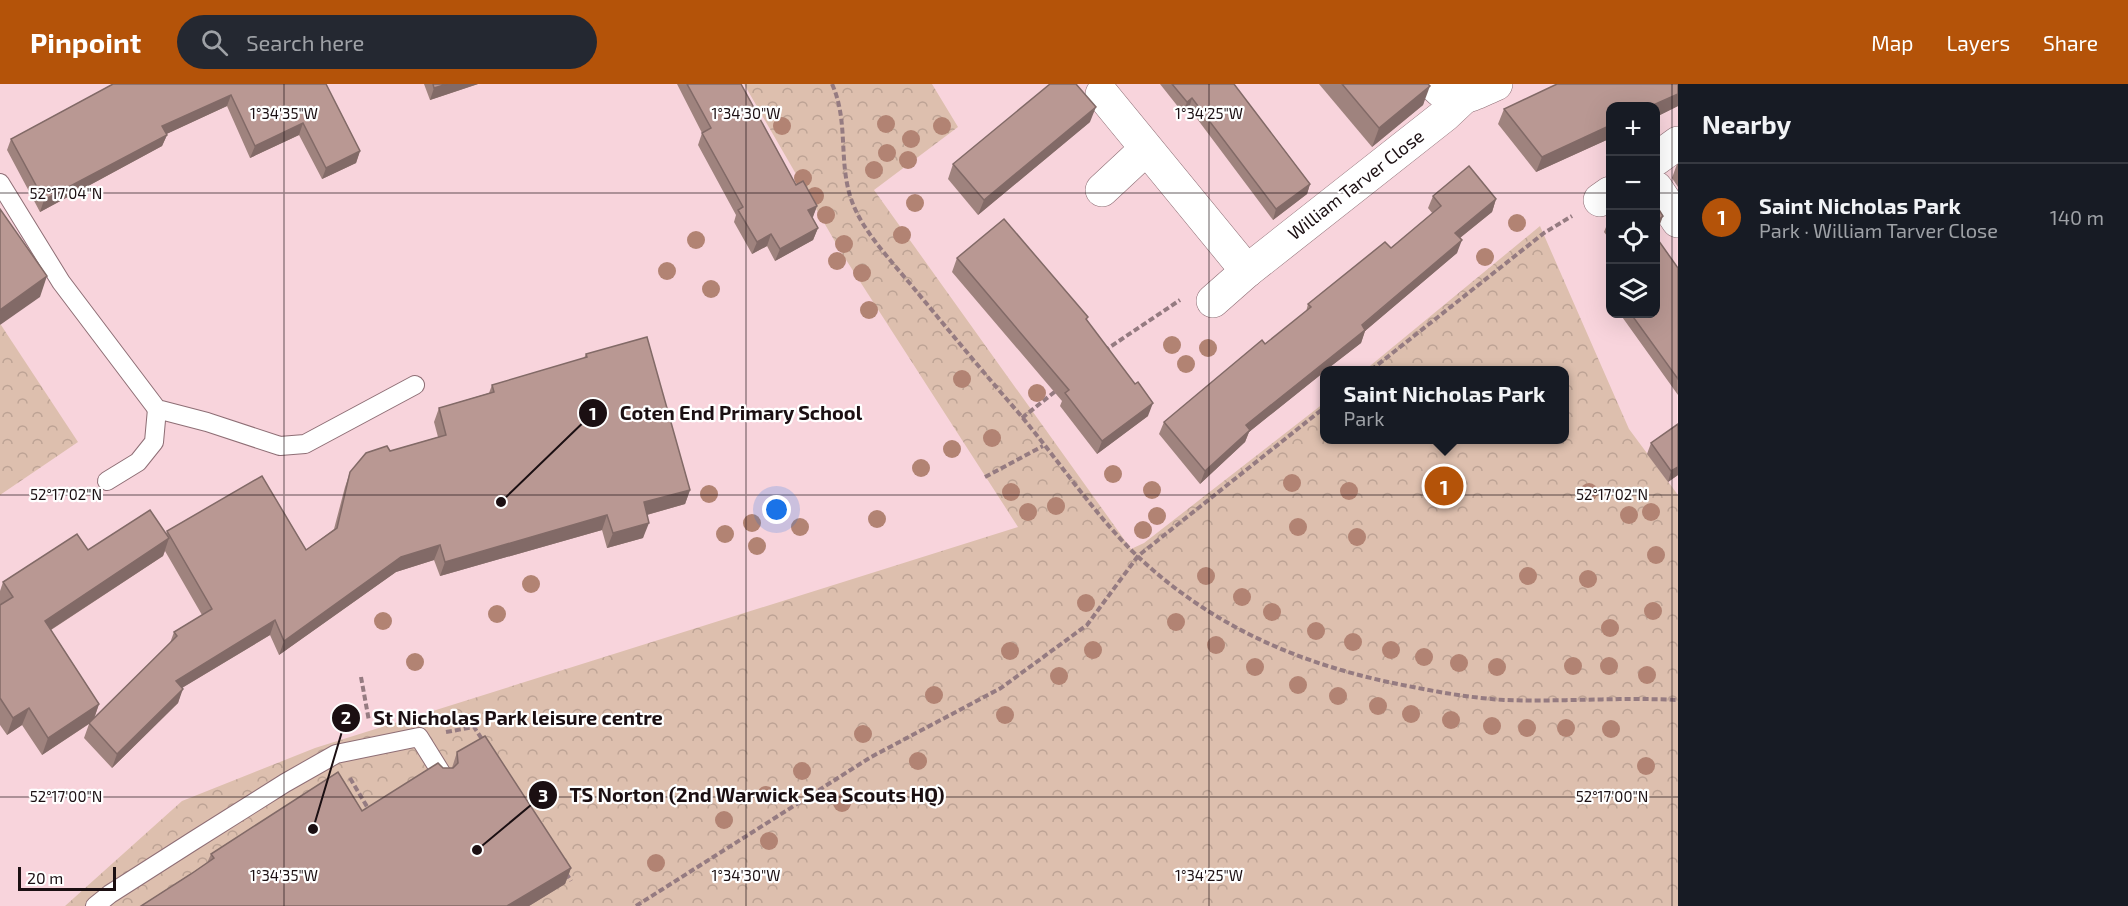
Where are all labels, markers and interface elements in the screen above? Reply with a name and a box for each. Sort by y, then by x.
search box [177,15,597,69]
text: Pinpoint [30,25,141,59]
icon: search [198,26,231,59]
text: Search here [246,29,364,55]
text: Map [1871,30,1913,55]
text: Layers [1946,30,2010,55]
text: Share [2043,30,2098,55]
map controls [1606,102,1660,318]
button: + [1606,102,1660,156]
text: 1°34'35"W [250,104,318,122]
text: 1°34'30"W [712,104,780,122]
text: 1°34'25"W [1175,104,1243,122]
text: Nearby [1702,108,1791,139]
street label: William Tarver Close [1283,124,1428,244]
button: − [1606,156,1660,210]
text: 52°17'04"N [30,184,102,202]
text: Saint Nicholas Park [1759,192,1961,218]
text: 1 [1717,205,1726,229]
text: 140 m [2050,205,2104,229]
button: locate [1606,210,1660,264]
text: Park · William Tarver Close [1759,218,1998,242]
button: layers [1606,264,1660,318]
popup [1320,366,1569,444]
text: Saint Nicholas Park [1344,380,1545,406]
callout: Coten End Primary School [578,394,875,432]
text: Coten End Primary School [620,400,863,425]
text: 1 [589,402,597,424]
text: Park [1344,406,1385,430]
pin: 1 [1424,464,1464,508]
text: 52°17'02"N [30,485,102,503]
text: 52°17'02"N [1576,485,1648,503]
your location [762,495,791,524]
callout: St Nicholas Park leisure centre [331,699,675,737]
text: St Nicholas Park leisure centre [373,705,663,729]
text: 2 [341,706,351,728]
callout: TS Norton (2nd Warwick Sea Scouts HQ) [528,776,957,814]
text: TS Norton (2nd Warwick Sea Scouts HQ) [570,782,944,807]
text: 3 [538,784,548,806]
text: 52°17'00"N [30,787,102,805]
text: 52°17'00"N [1576,787,1648,805]
scale bar [18,864,116,892]
text: 1°34'35"W [250,866,318,884]
text: 1°34'30"W [712,866,780,884]
text: 1°34'25"W [1175,866,1243,884]
text: 20 m [27,868,63,887]

